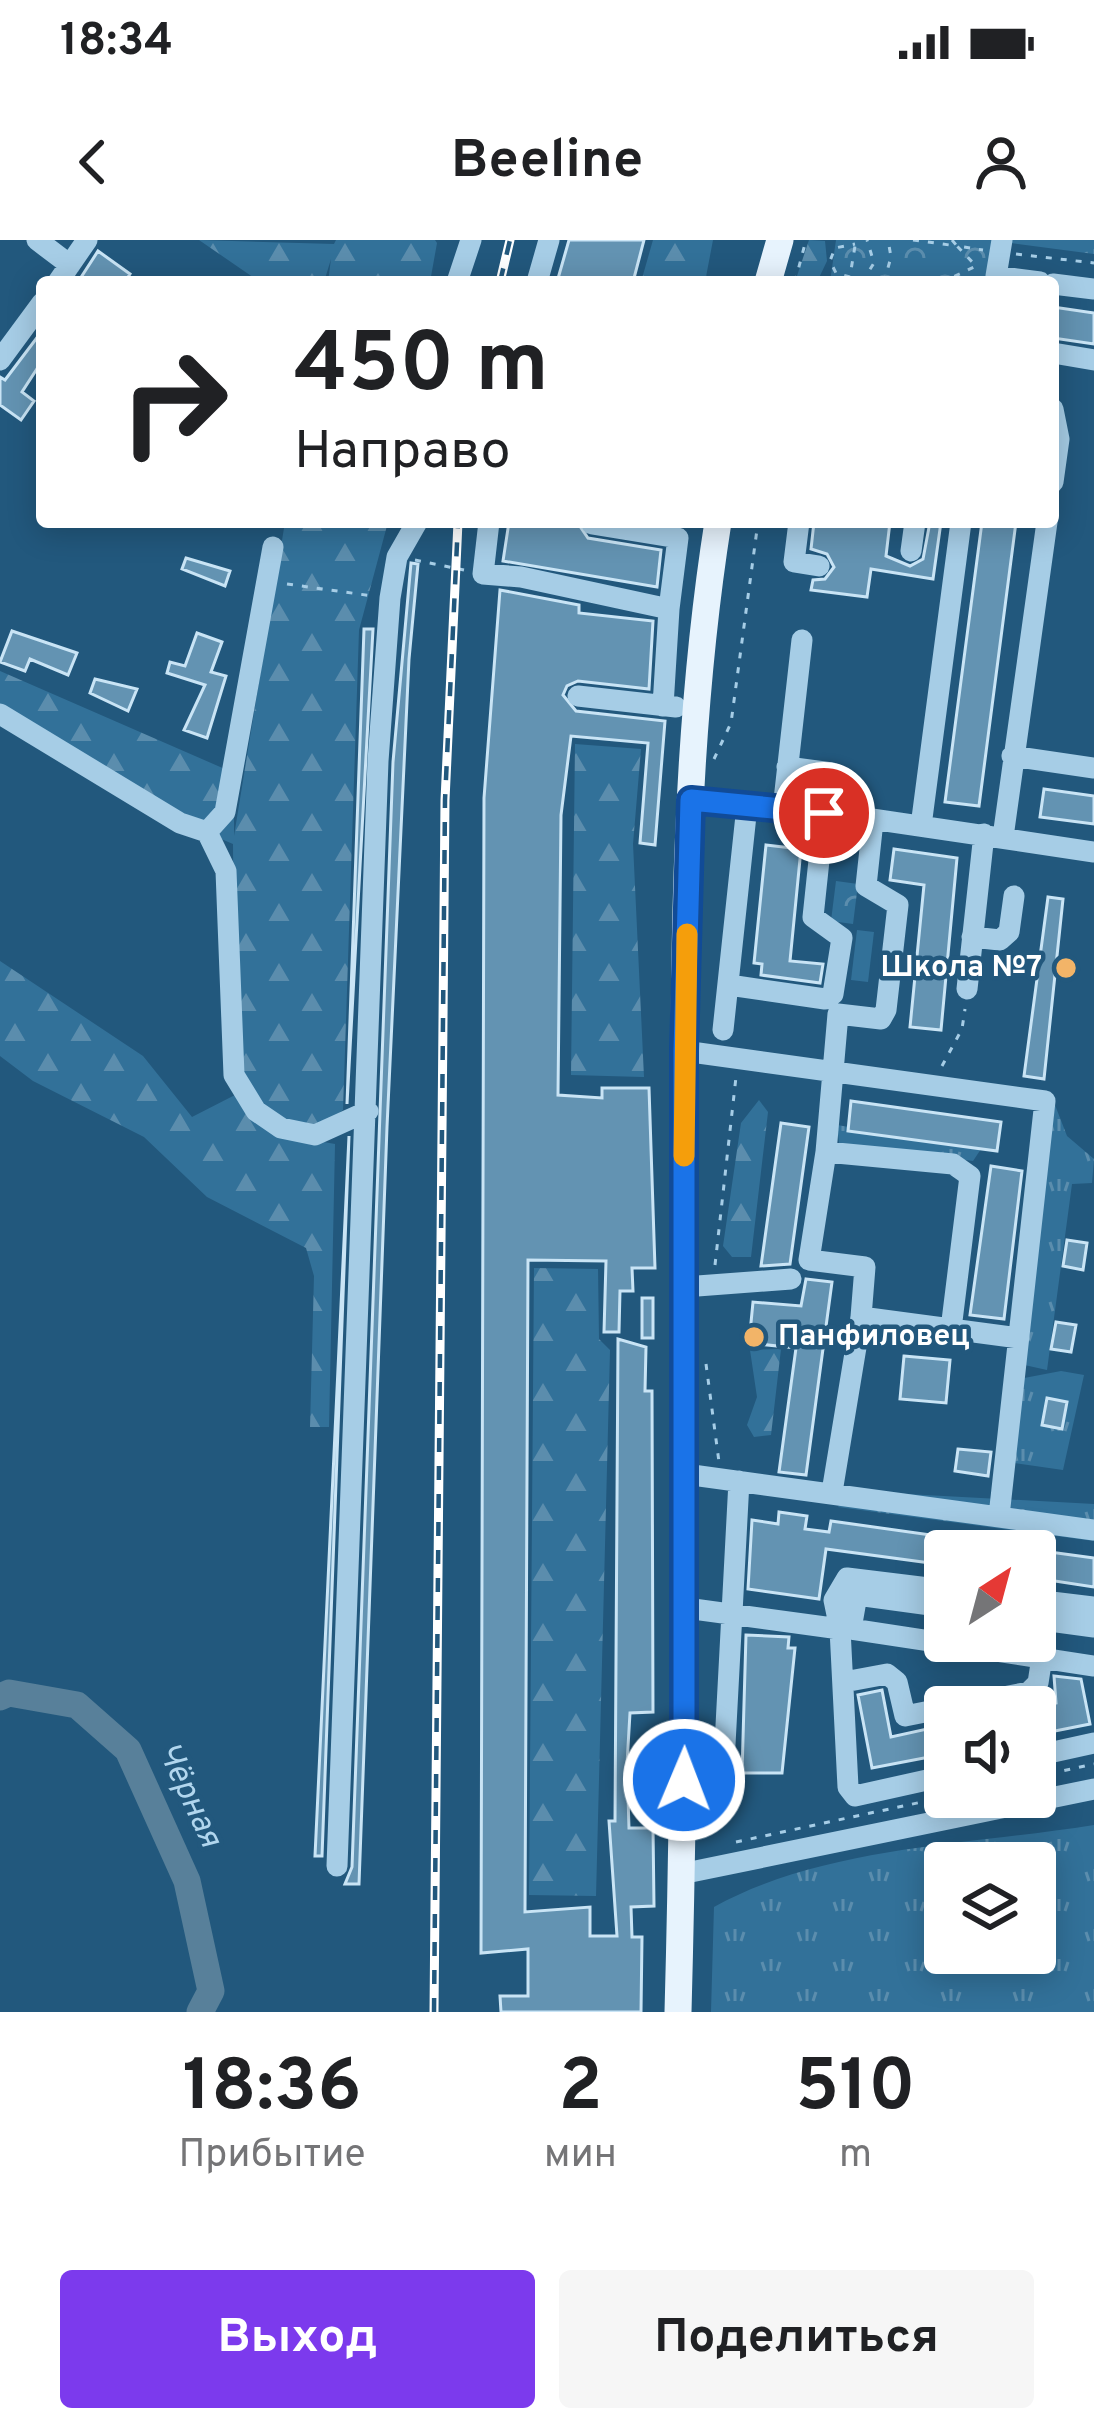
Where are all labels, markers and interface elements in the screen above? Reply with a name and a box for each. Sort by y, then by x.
text: 18:34 [60,14,173,71]
text: Beeline [451,128,643,197]
icon: back [60,129,126,195]
icon: person [968,129,1034,195]
text: 450 m [294,315,549,421]
icon: right [96,324,252,480]
text: Направо [294,419,511,488]
pin [773,762,875,864]
icon: arrive [791,780,857,846]
place label: Школа №7 [880,950,1042,987]
marker: Школа №7 [1053,955,1079,981]
place label: Панфиловец [778,1319,970,1356]
marker: Панфиловец [741,1324,767,1350]
north arrow [924,1530,1056,1662]
map controls [924,1530,1056,1974]
button: sound [924,1686,1056,1818]
position arrow [621,1717,747,1843]
water label: Чёрная [146,1737,231,1856]
button: layers [924,1842,1056,1974]
text: 18:36 [183,2044,362,2136]
text: 2 [558,2044,602,2136]
text: 510 [795,2044,916,2136]
text: Прибытие [179,2132,366,2181]
text: мин [544,2132,617,2181]
text: m [839,2132,872,2181]
button: Выход [60,2270,535,2408]
button: Поделиться [559,2270,1034,2408]

